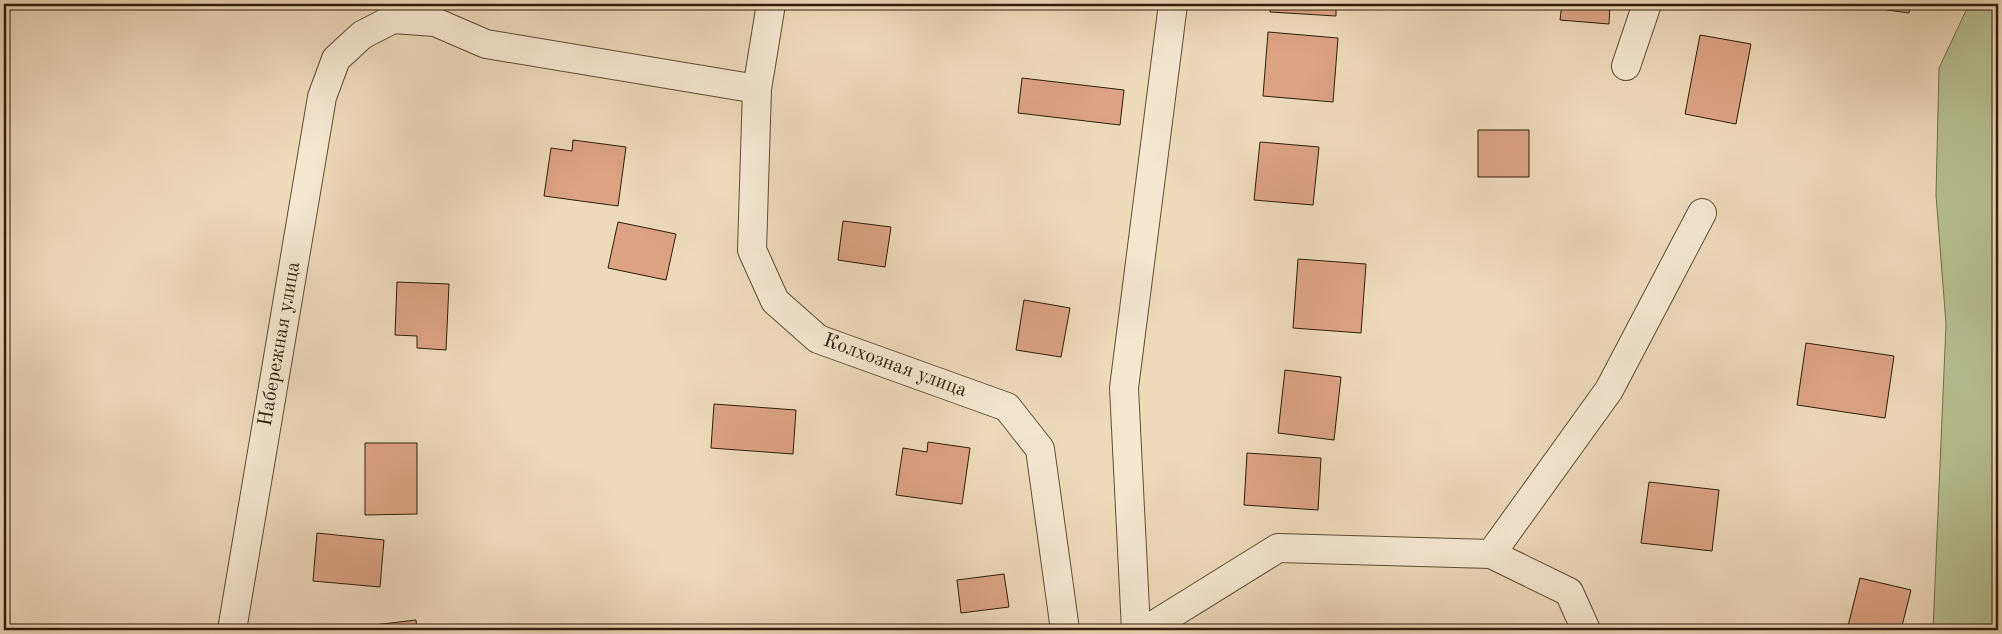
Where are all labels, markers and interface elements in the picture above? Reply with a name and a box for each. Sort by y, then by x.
street label: Набережная улица [256,260,304,428]
street label: Колхозная улица [821,331,970,401]

